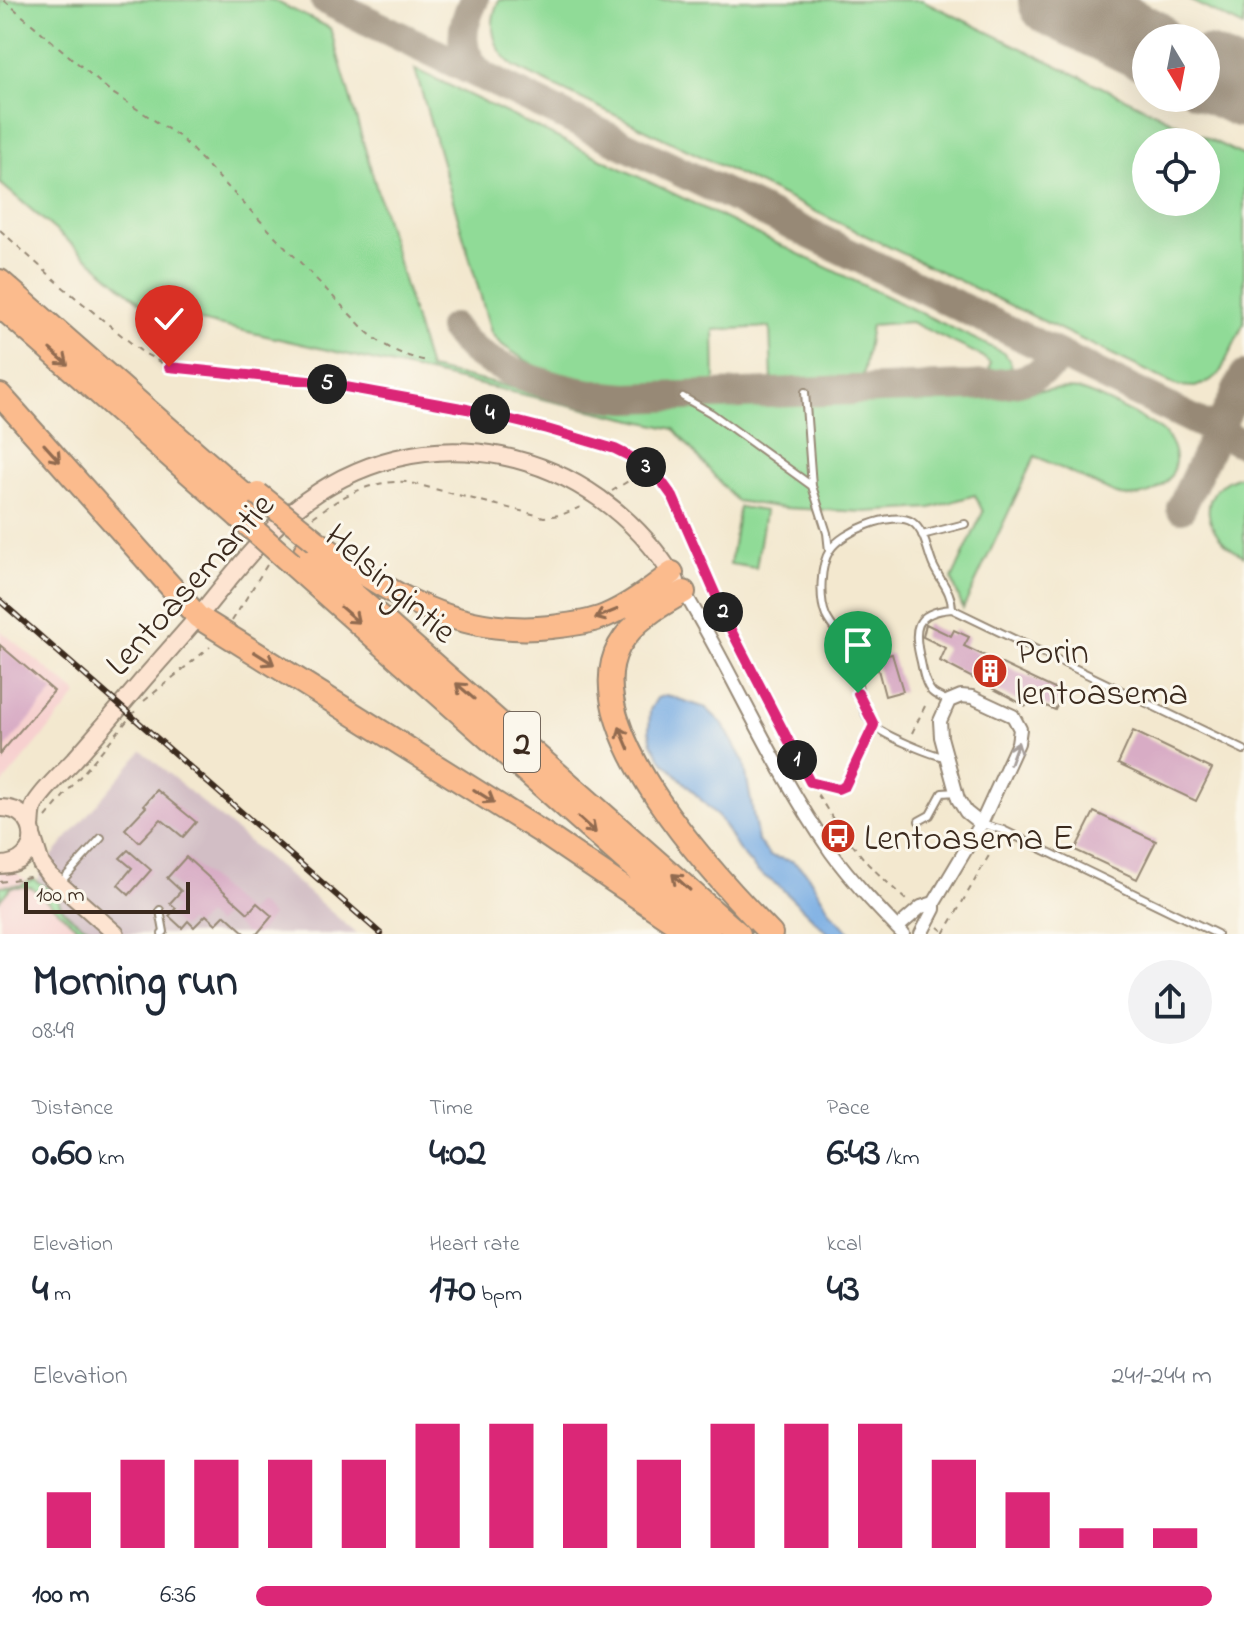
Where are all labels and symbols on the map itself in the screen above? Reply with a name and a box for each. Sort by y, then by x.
north arrow [1132,24,1220,112]
pin [135,285,203,367]
one-way arrow [48,348,69,366]
pin: 5 [307,364,347,404]
pin: 4 [470,394,510,434]
one-way arrow [43,443,61,463]
pin: 3 [626,447,666,487]
street label: Lentoasemantie [94,482,289,690]
street label: Helsingintie [311,513,468,659]
pin: 2 [703,592,743,632]
one-way arrow [340,606,360,624]
one-way arrow [594,608,619,622]
pin [824,611,892,693]
place label: Porin lentoasema [1016,628,1188,722]
one-way arrow [252,651,275,667]
building icon: Porin lentoasema [971,652,1009,690]
one-way arrow [455,683,475,701]
road number: 2 [504,712,540,772]
one-way arrow [616,726,630,751]
pin: 1 [777,740,817,780]
one-way arrow [1007,741,1022,766]
one-way arrow [472,789,495,805]
place label: Lentoasema E [864,814,1074,867]
one-way arrow [576,815,597,834]
bus stop icon: Lentoasema E [819,817,857,855]
one-way arrow [671,874,691,892]
scale bar [24,878,190,914]

